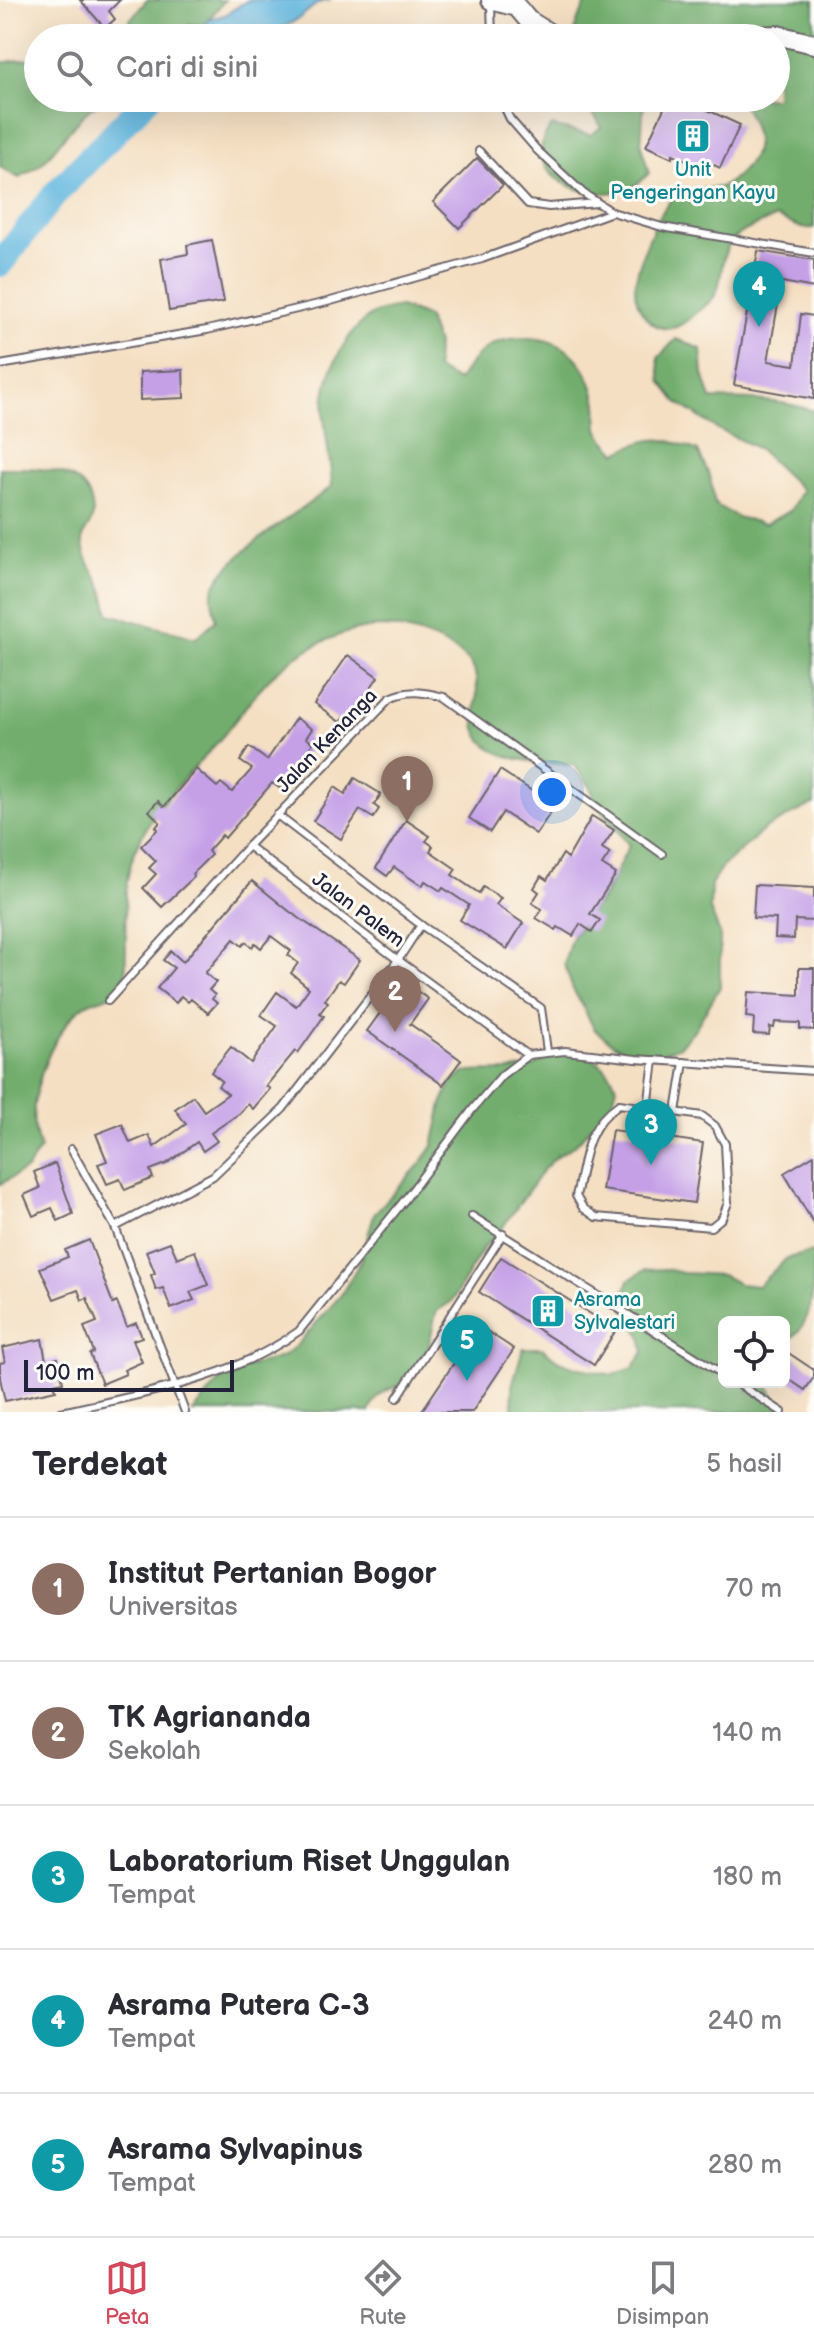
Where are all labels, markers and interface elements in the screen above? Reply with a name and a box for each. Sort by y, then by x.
search box [24,24,790,112]
icon: search [52,46,96,90]
text: Cari di sini [116,50,258,86]
building icon: Unit Pengeringan Kayu [674,117,712,155]
place label: Unit Pengeringan Kayu [610,158,776,205]
pin: 4 [733,261,785,327]
street label: Jalan Kenanga [271,684,383,798]
pin: 1 [381,756,433,822]
your location [532,772,572,812]
street label: Jalan Palem [307,867,409,953]
pin: 2 [369,966,421,1032]
pin: 3 [625,1099,677,1165]
place label: Asrama Sylvalestari [574,1288,675,1335]
building icon: Asrama Sylvalestari [529,1292,567,1330]
pin: 5 [441,1315,493,1381]
map controls [718,1316,790,1388]
button: locate [718,1316,790,1388]
scale bar [24,1356,234,1392]
text: 100 m [36,1360,95,1387]
text: Terdekat [32,1444,167,1485]
text: 5 hasil [706,1449,782,1480]
text: Institut Pertanian Bogor [108,1556,436,1592]
text: 1 [53,1574,63,1605]
text: 70 m [725,1574,782,1605]
text: Universitas [108,1592,238,1623]
text: TK Agriananda [108,1700,311,1736]
text: 2 [50,1718,66,1749]
text: 140 m [712,1718,782,1749]
text: Sekolah [108,1736,201,1767]
text: Laboratorium Riset Unggulan [108,1844,510,1880]
text: 3 [50,1862,66,1893]
text: 180 m [713,1862,782,1893]
text: Tempat [108,1880,196,1911]
text: Asrama Putera C-3 [108,1988,370,2024]
text: 4 [50,2006,66,2037]
text: 240 m [707,2006,782,2037]
text: Tempat [108,2024,196,2055]
text: Asrama Sylvapinus [108,2132,363,2168]
text: 5 [50,2150,66,2181]
text: 280 m [708,2150,782,2181]
text: Tempat [108,2168,196,2199]
tab: Peta [105,2256,149,2331]
tab: Rute [359,2256,406,2331]
tab: Disimpan [616,2256,709,2331]

